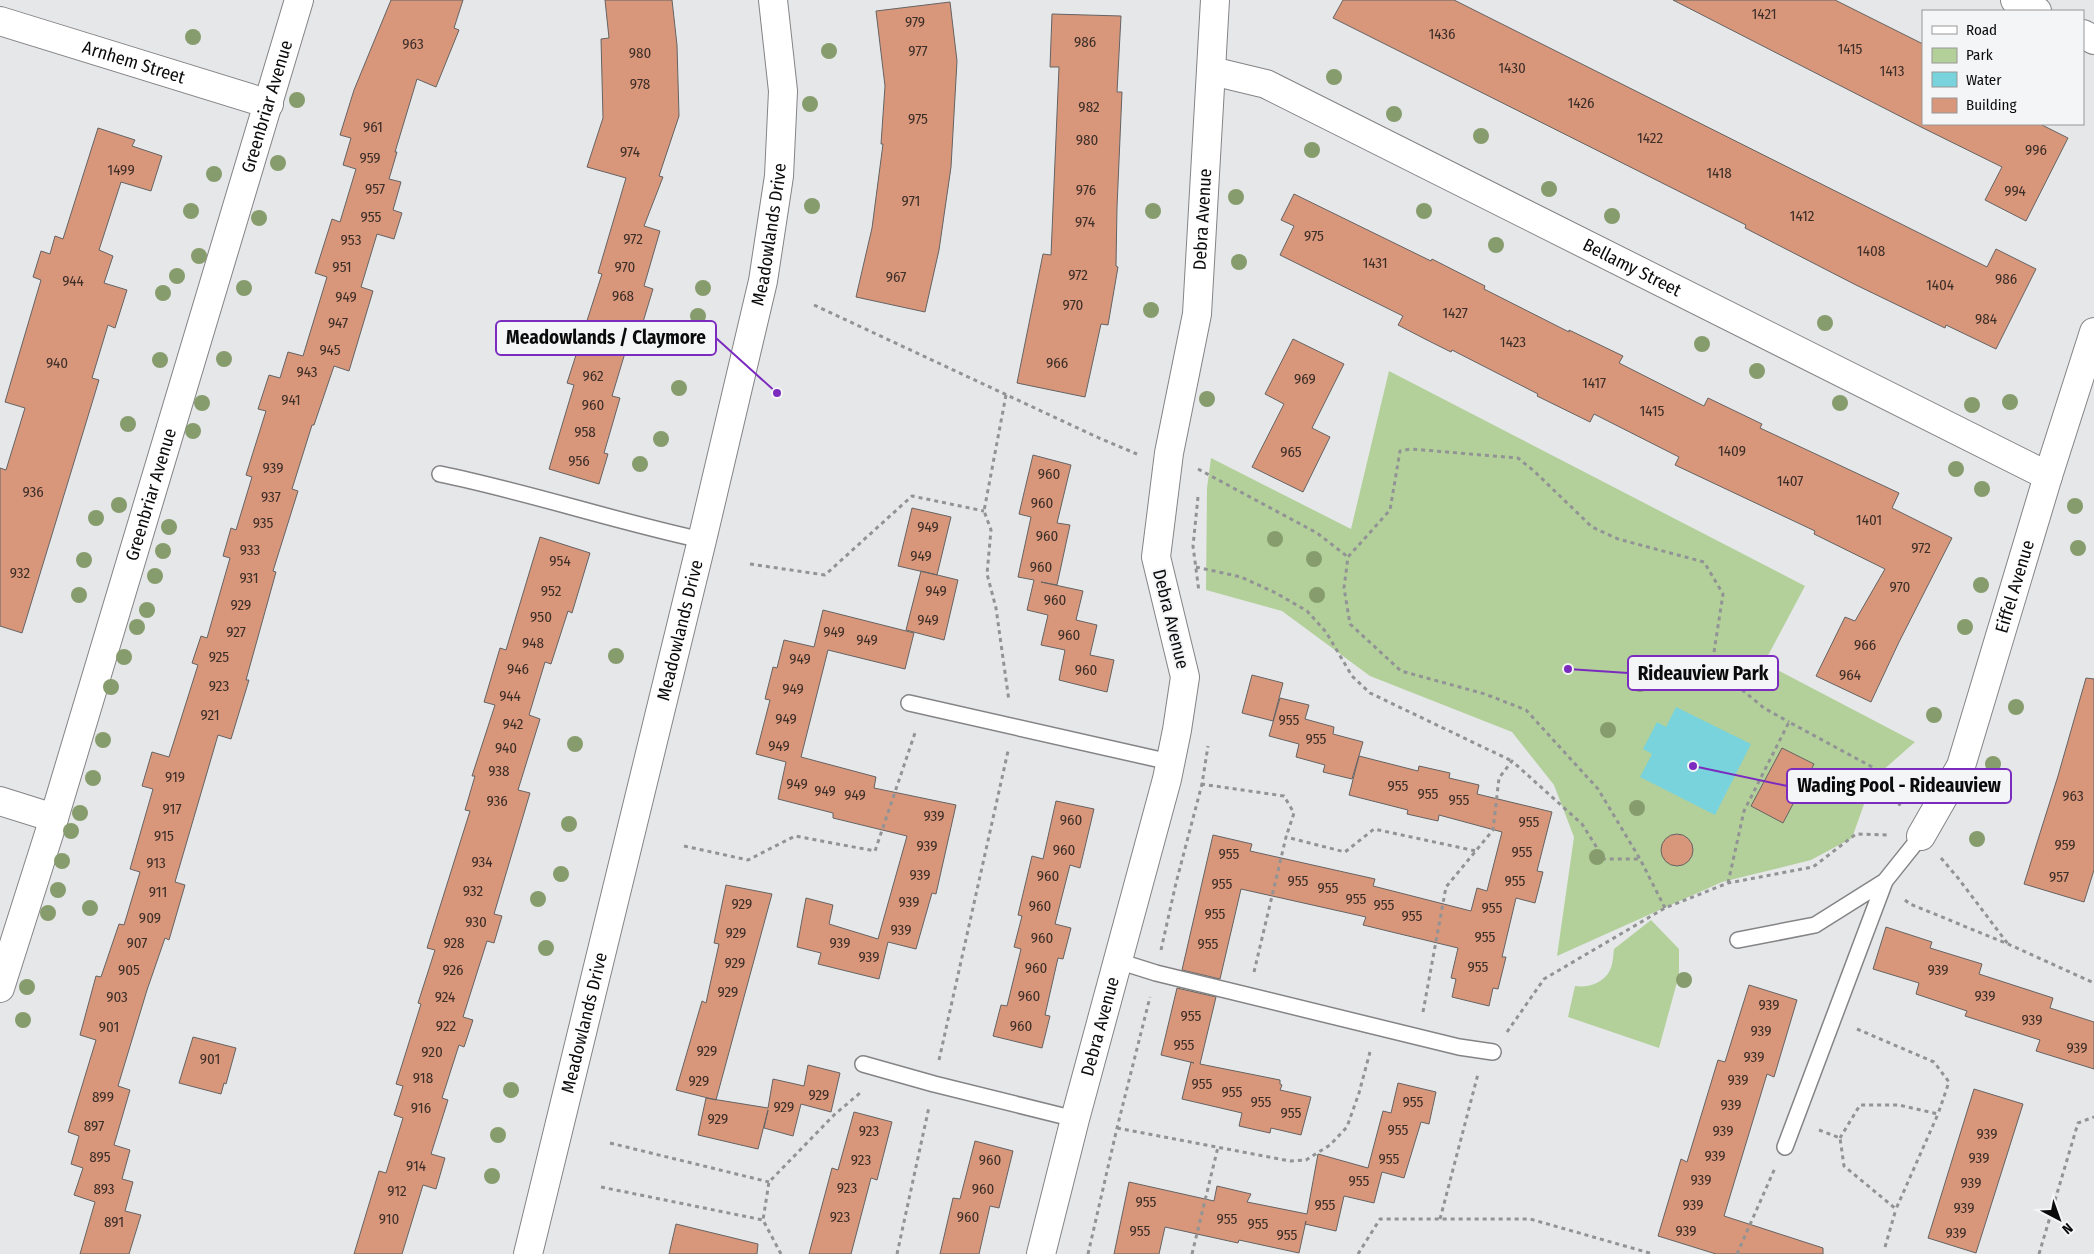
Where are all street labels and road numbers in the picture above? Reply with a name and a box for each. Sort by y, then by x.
street label: Arnhem Street [80,36,188,88]
street label: Greenbriar Avenue [237,38,297,176]
street label: Meadowlands Drive [747,163,791,308]
street label: Debra Avenue [1189,168,1216,271]
street label: Bellamy Street [1579,234,1685,301]
street label: Greenbriar Avenue [121,426,181,564]
street label: Eiffel Avenue [1991,537,2039,636]
street label: Meadowlands Drive [652,558,708,703]
street label: Debra Avenue [1148,567,1194,671]
street label: Meadowlands Drive [557,950,612,1095]
street label: Debra Avenue [1076,974,1124,1079]

